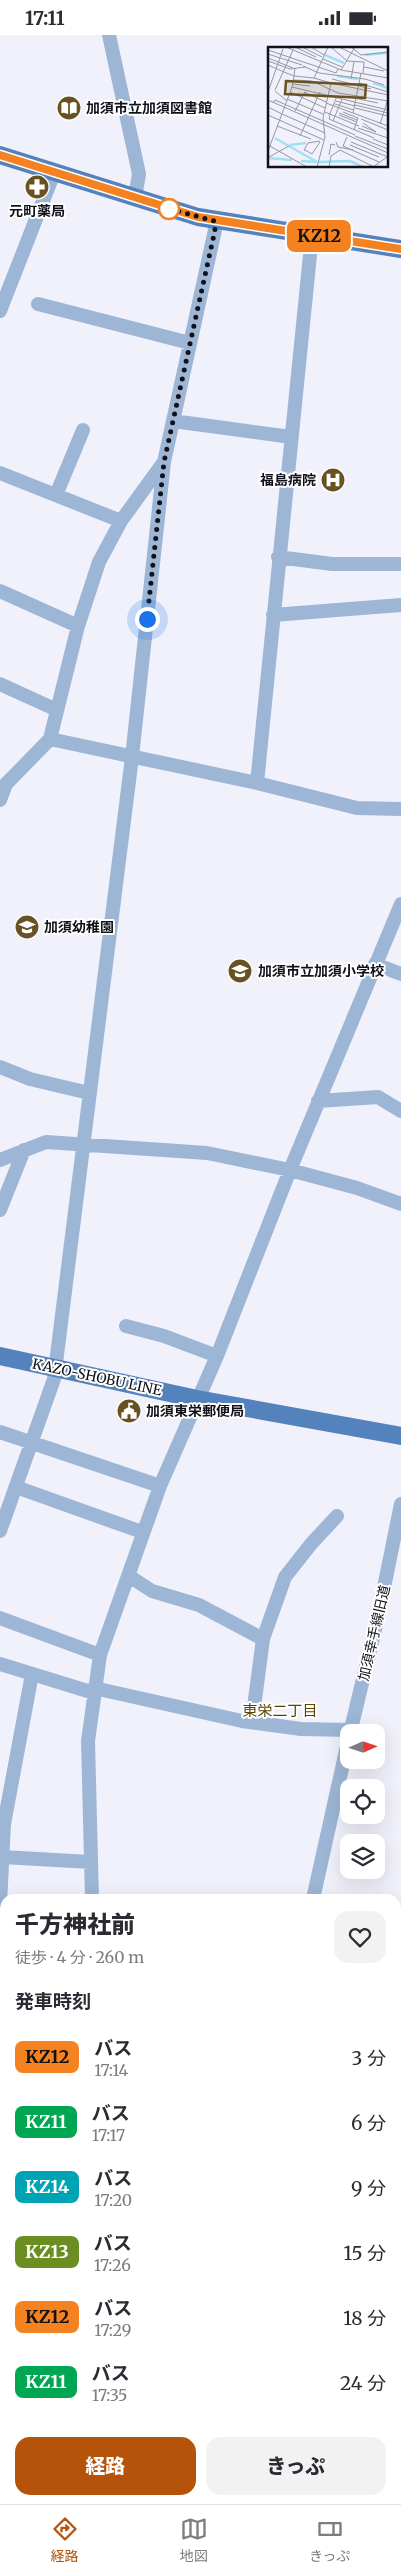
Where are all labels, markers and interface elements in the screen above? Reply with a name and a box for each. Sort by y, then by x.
text: 17:11 [25,6,65,30]
inset map [268,47,388,167]
library icon: 加須市立加須図書館 [56,95,82,121]
place label: 加須市立加須図書館 [86,99,212,117]
pharmacy icon: 元町薬局 [24,174,50,200]
unlabelled marker [158,198,180,220]
place label: 元町薬局 [9,202,65,220]
line badge: KZ12 [284,220,354,252]
text: KZ12 [297,224,341,247]
hospital icon: 福島病院 [320,467,346,493]
place label: 福島病院 [260,471,316,489]
your location [135,607,160,632]
school or university icon: 加須幼稚園 [14,914,40,940]
place label: 加須幼稚園 [44,918,114,936]
school or university icon: 加須市立加須小学校 [227,958,253,984]
place label: 加須市立加須小学校 [258,962,384,980]
street label: KAZO-SHOBU LINE [31,1355,163,1400]
public building icon: 加須東栄郵便局 [116,1398,142,1424]
place label: 加須東栄郵便局 [146,1402,244,1420]
street label: 加須幸手線旧道 [354,1583,394,1683]
district label: 東栄二丁目 [242,1701,318,1720]
north arrow [340,1724,385,1769]
map controls [340,1724,385,1879]
button: locate [340,1779,385,1824]
button: layers [340,1834,385,1879]
text: 千方神社前 [15,1909,135,1940]
button: heart [334,1911,386,1963]
text: 徒歩 · 4 分 · 260 m [15,1947,144,1967]
text: 発車時刻 [15,1989,91,2013]
text: バス [94,2036,132,2060]
text: KZ12 [25,2045,69,2068]
text: 3 分 [352,2046,386,2070]
text: 17:14 [94,2060,128,2080]
text: バス [92,2101,130,2125]
text: KZ11 [25,2110,67,2133]
text: 6 分 [351,2111,386,2135]
text: 17:17 [92,2125,125,2145]
text: バス [94,2166,132,2190]
text: KZ14 [25,2175,69,2198]
text: 9 分 [351,2176,386,2200]
text: 17:20 [94,2190,132,2210]
text: バス [94,2231,132,2255]
text: KZ13 [25,2240,69,2263]
text: 15 分 [343,2241,386,2265]
text: 17:26 [94,2255,131,2275]
text: バス [94,2296,132,2320]
text: KZ12 [25,2305,69,2328]
text: 18 分 [343,2306,386,2330]
text: 17:29 [94,2320,131,2340]
text: バス [92,2361,130,2385]
text: KZ11 [25,2370,67,2393]
text: 24 分 [340,2371,386,2395]
text: 17:35 [92,2385,127,2405]
button: 経路 [15,2437,196,2495]
button: きっぷ [206,2437,386,2495]
tab: 経路 [51,2515,79,2565]
tab: 地図 [180,2515,208,2565]
tab: きっぷ [309,2515,350,2565]

